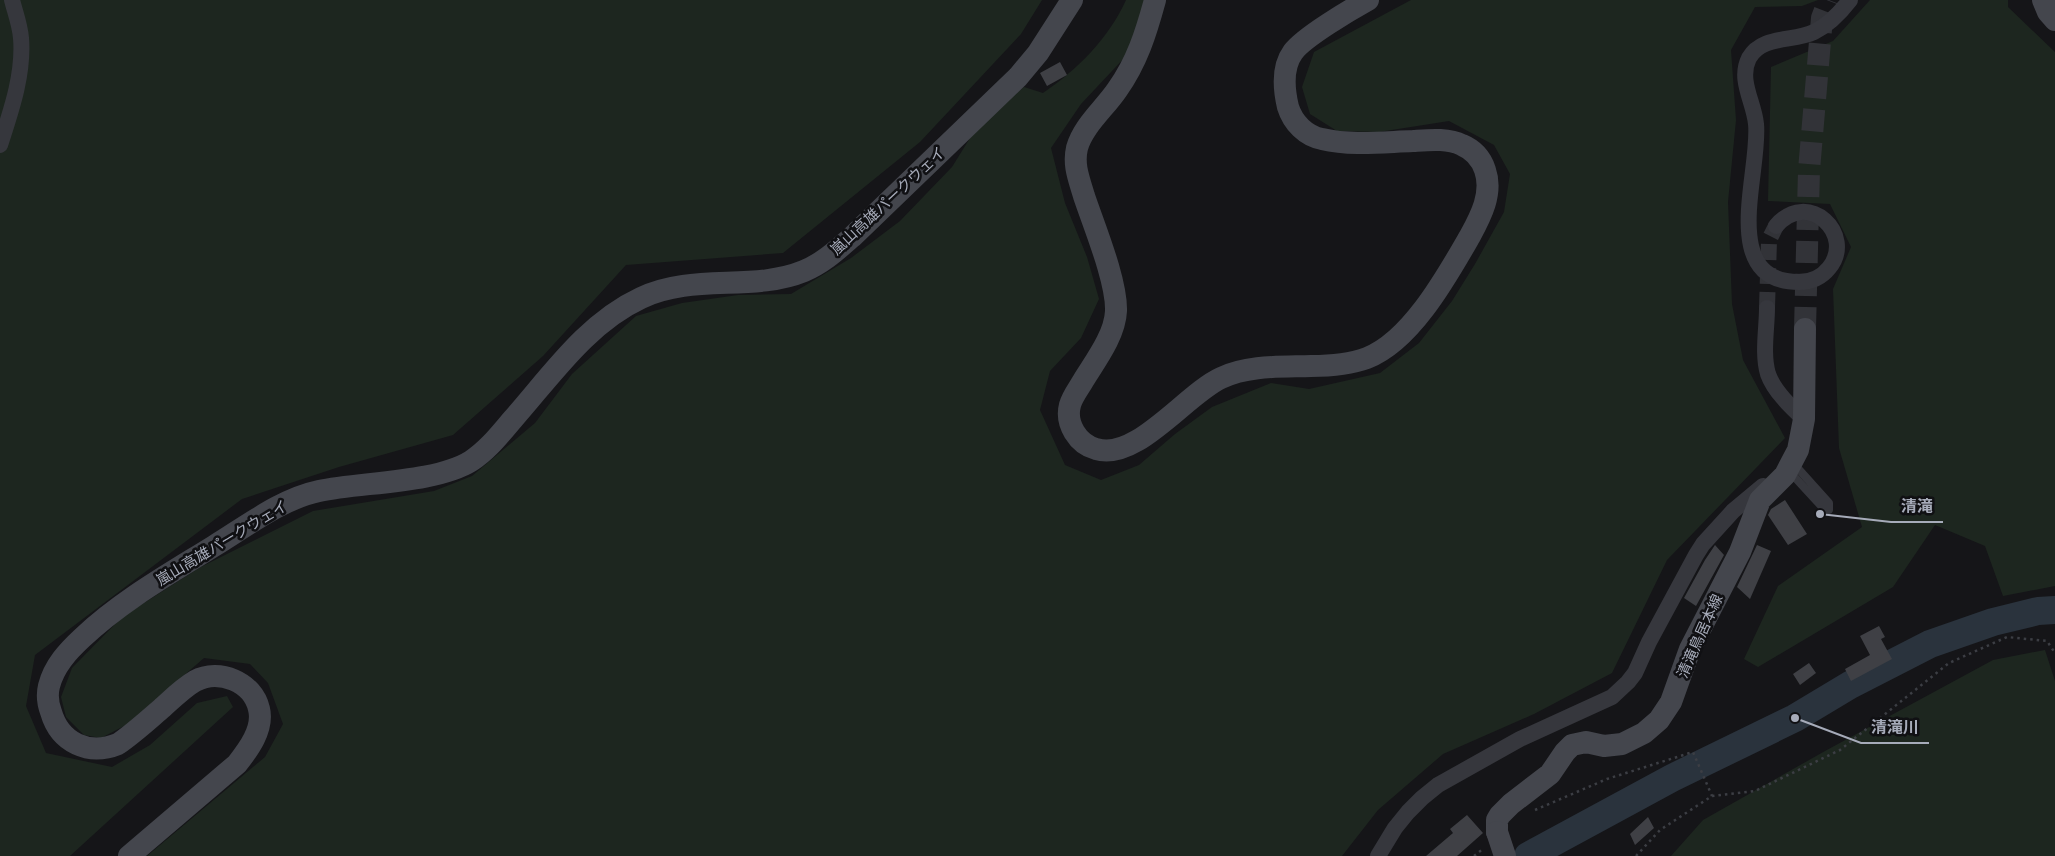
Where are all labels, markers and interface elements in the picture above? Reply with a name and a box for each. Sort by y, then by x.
street label: 嵐山高雄パークウェイ [827,143,949,259]
callout: 清滝 [1891,491,1943,522]
street label: 嵐山高雄パークウェイ [153,497,291,589]
text: 清滝 [1901,497,1933,516]
street label: 清滝鳥居本線 [1673,591,1727,681]
callout: 清滝川 [1861,712,1929,743]
text: 清滝川 [1871,718,1919,737]

